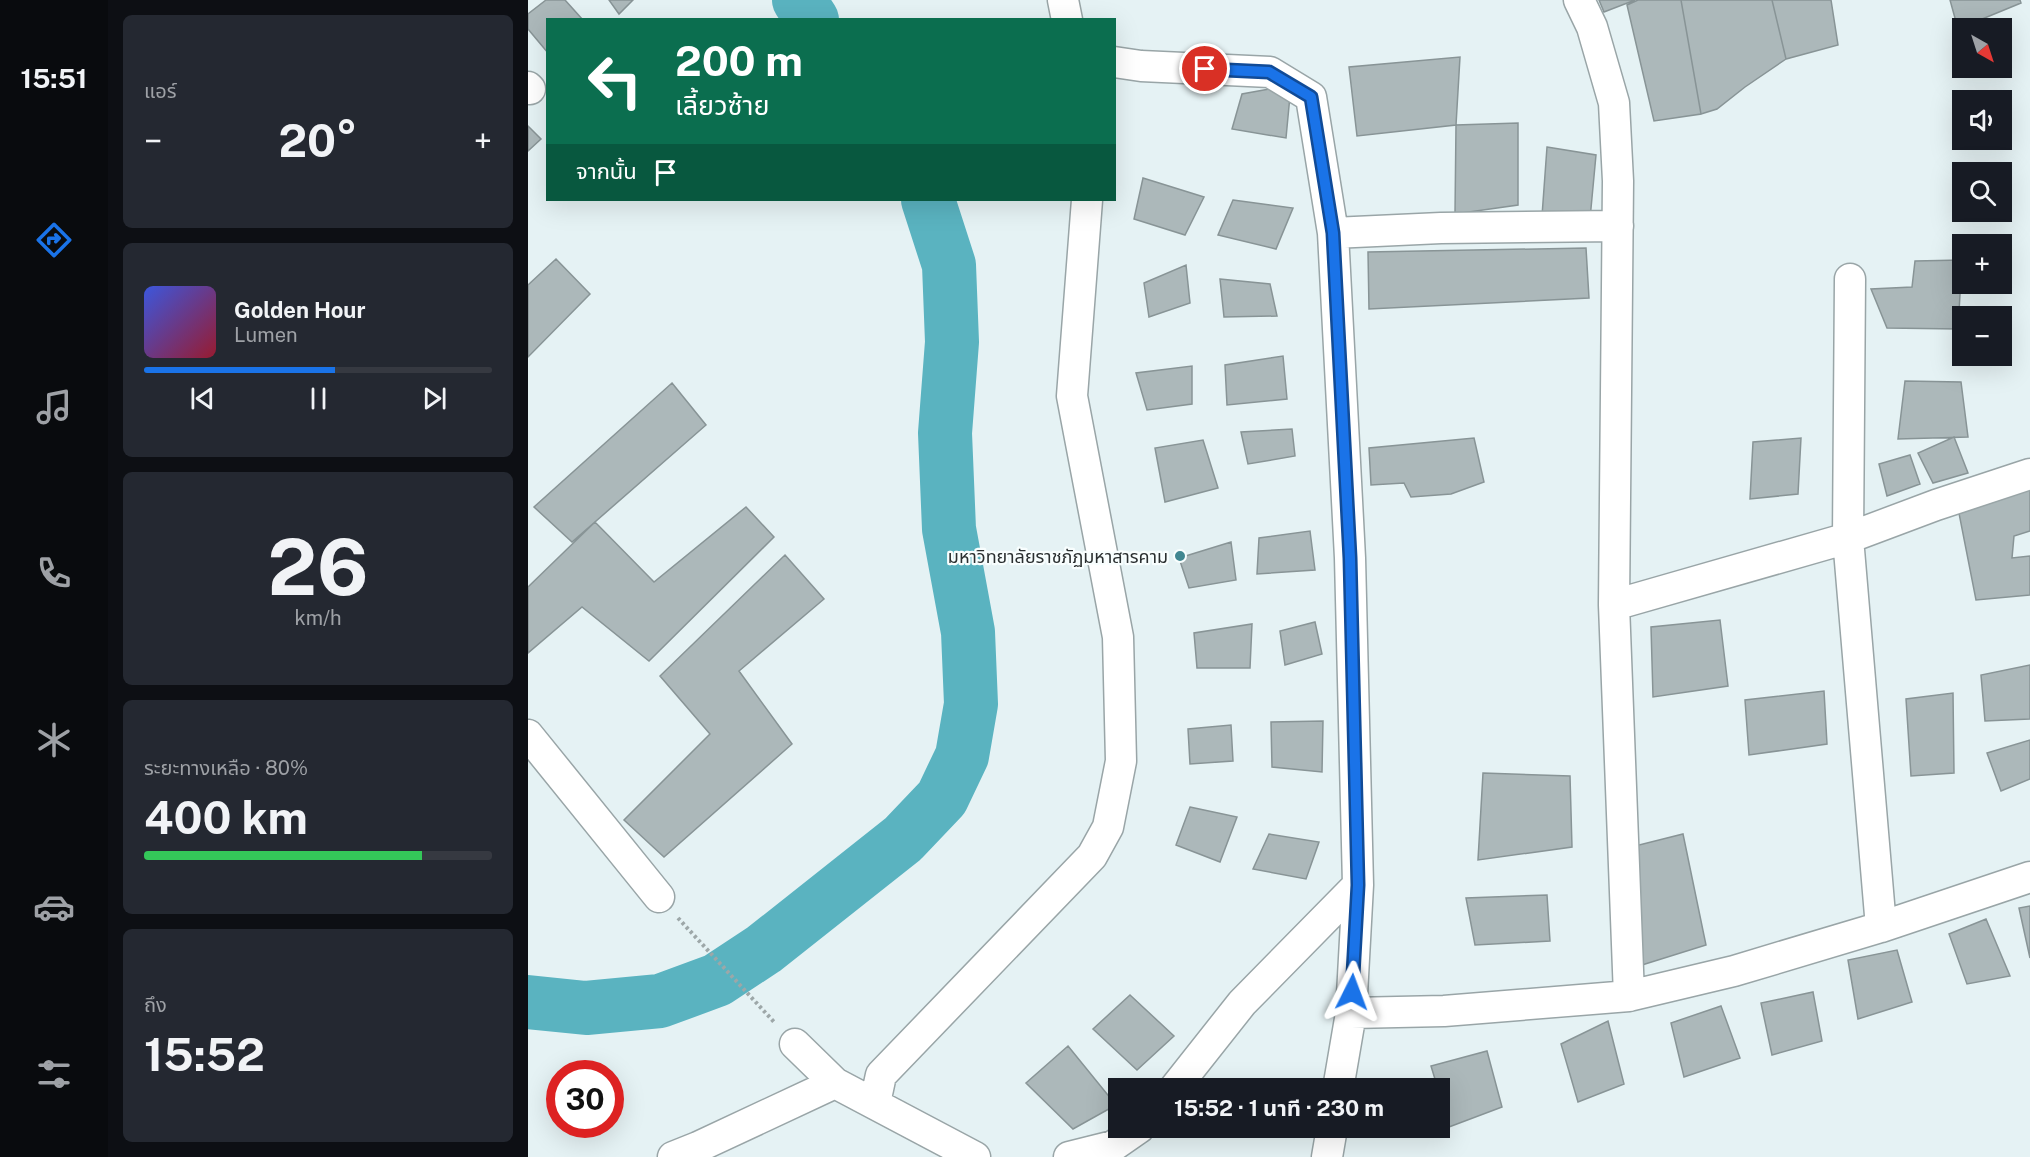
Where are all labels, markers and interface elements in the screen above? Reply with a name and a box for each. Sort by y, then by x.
north arrow [1952,18,2012,78]
map controls [1952,18,2012,366]
text: 200 m [675,36,803,85]
icon: left [576,42,654,120]
pin [1179,43,1230,94]
icon: arrive [1188,52,1221,85]
text: 15:51 [21,62,87,94]
text: แอร์ [144,79,176,103]
text: เลี้ยวซ้าย [675,89,769,121]
button: sound [1952,90,2012,150]
text: 20° [279,114,357,167]
text: − [144,122,162,160]
text: + [474,122,492,160]
icon: arrive [649,156,682,189]
text: จากนั้น [576,158,637,184]
button: search [1952,162,2012,222]
icon: directions [33,219,75,261]
button: + [1952,234,2012,294]
text: Golden Hour [234,297,365,323]
button: − [1952,306,2012,366]
text: Lumen [234,323,298,347]
icon: previous [186,382,219,415]
icon: pause [302,382,335,415]
icon: next [418,382,451,415]
icon: music [33,386,75,428]
text: 26 [267,521,369,613]
place label: มหาวิทยาลัยราชภัฏมหาสารคาม [948,546,1168,567]
marker: มหาวิทยาลัยราชภัฏมหาสารคาม [1173,549,1187,563]
icon: phone [33,552,75,594]
text: km/h [294,606,342,630]
icon: climate [33,719,75,761]
text: ระยะทางเหลือ · 80% [144,756,308,780]
text: 400 km [144,791,308,844]
icon: car [33,886,75,928]
position arrow [1320,960,1384,1024]
text: ถึง [144,993,167,1017]
text: 15:52 [144,1028,265,1081]
icon: filters [33,1053,75,1095]
speed limit sign: 30 [546,1060,624,1138]
text: 15:52 · 1 นาที · 230 m [1174,1095,1384,1121]

